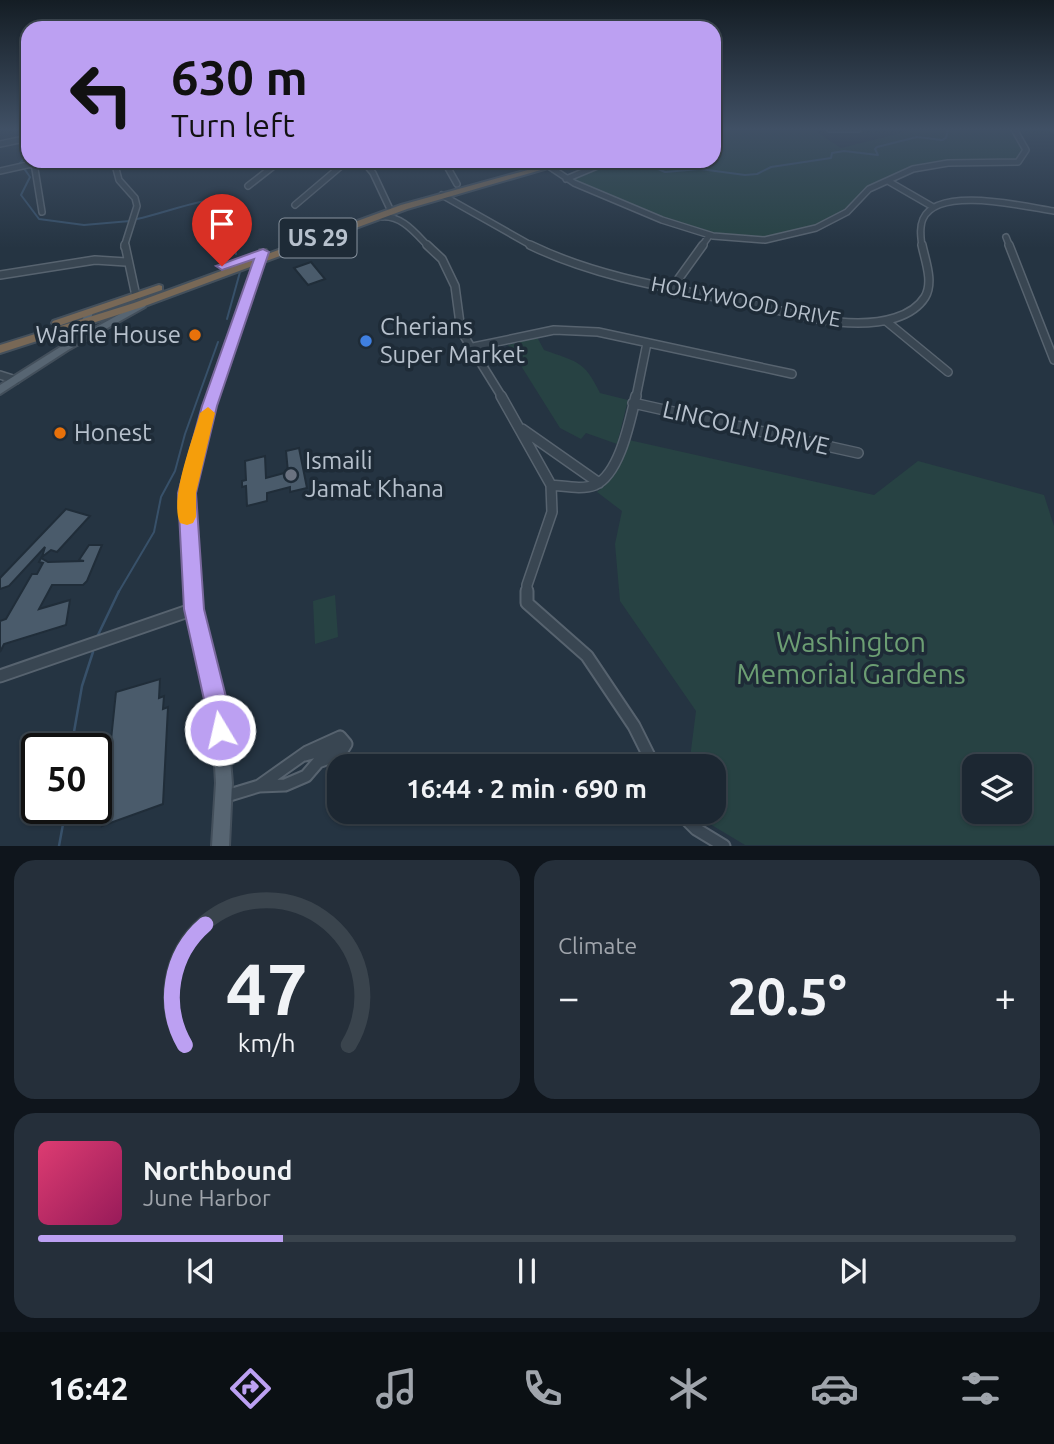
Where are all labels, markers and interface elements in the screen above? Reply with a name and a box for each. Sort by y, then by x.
icon: left [56,49,147,140]
text: 630 m [171,49,308,104]
text: Turn left [171,107,295,143]
pin [192,194,252,266]
icon: arrive [203,205,241,243]
road number: US 29 [280,218,356,258]
street label: HOLLYWOOD DRIVE [649,271,843,331]
place label: Cherians Super Market [380,313,525,368]
place label: Waffle House [35,321,181,348]
marker: Waffle House [187,327,203,343]
marker: Cherians Super Market [358,333,374,349]
street label: LINCOLN DRIVE [660,395,832,460]
place label: Honest [74,419,152,446]
marker: Honest [52,425,68,441]
place label: Ismaili Jamat Khana [305,447,444,502]
marker: Ismaili Jamat Khana [283,467,299,483]
park label: Washington Memorial Gardens [736,626,966,689]
position arrow [183,693,257,767]
speed limit sign: 50 [21,733,112,824]
map controls [962,754,1032,824]
button: layers [962,754,1032,824]
text: 16:44 · 2 min · 690 m [406,774,647,803]
text: Climate [558,933,637,958]
text: 47 [226,948,308,1030]
text: 20.5° [727,967,847,1025]
text: − [558,976,579,1018]
text: + [995,976,1016,1018]
text: km/h [238,1029,296,1057]
text: Northbound [143,1156,292,1185]
text: June Harbor [143,1185,271,1210]
icon: previous [182,1252,220,1290]
icon: pause [508,1252,546,1290]
icon: next [834,1252,872,1290]
icon: directions [226,1364,275,1413]
icon: music [372,1364,421,1413]
icon: phone [518,1364,567,1413]
icon: climate [664,1364,713,1413]
icon: car [810,1364,859,1413]
icon: filters [956,1364,1005,1413]
text: 16:42 [49,1370,129,1406]

